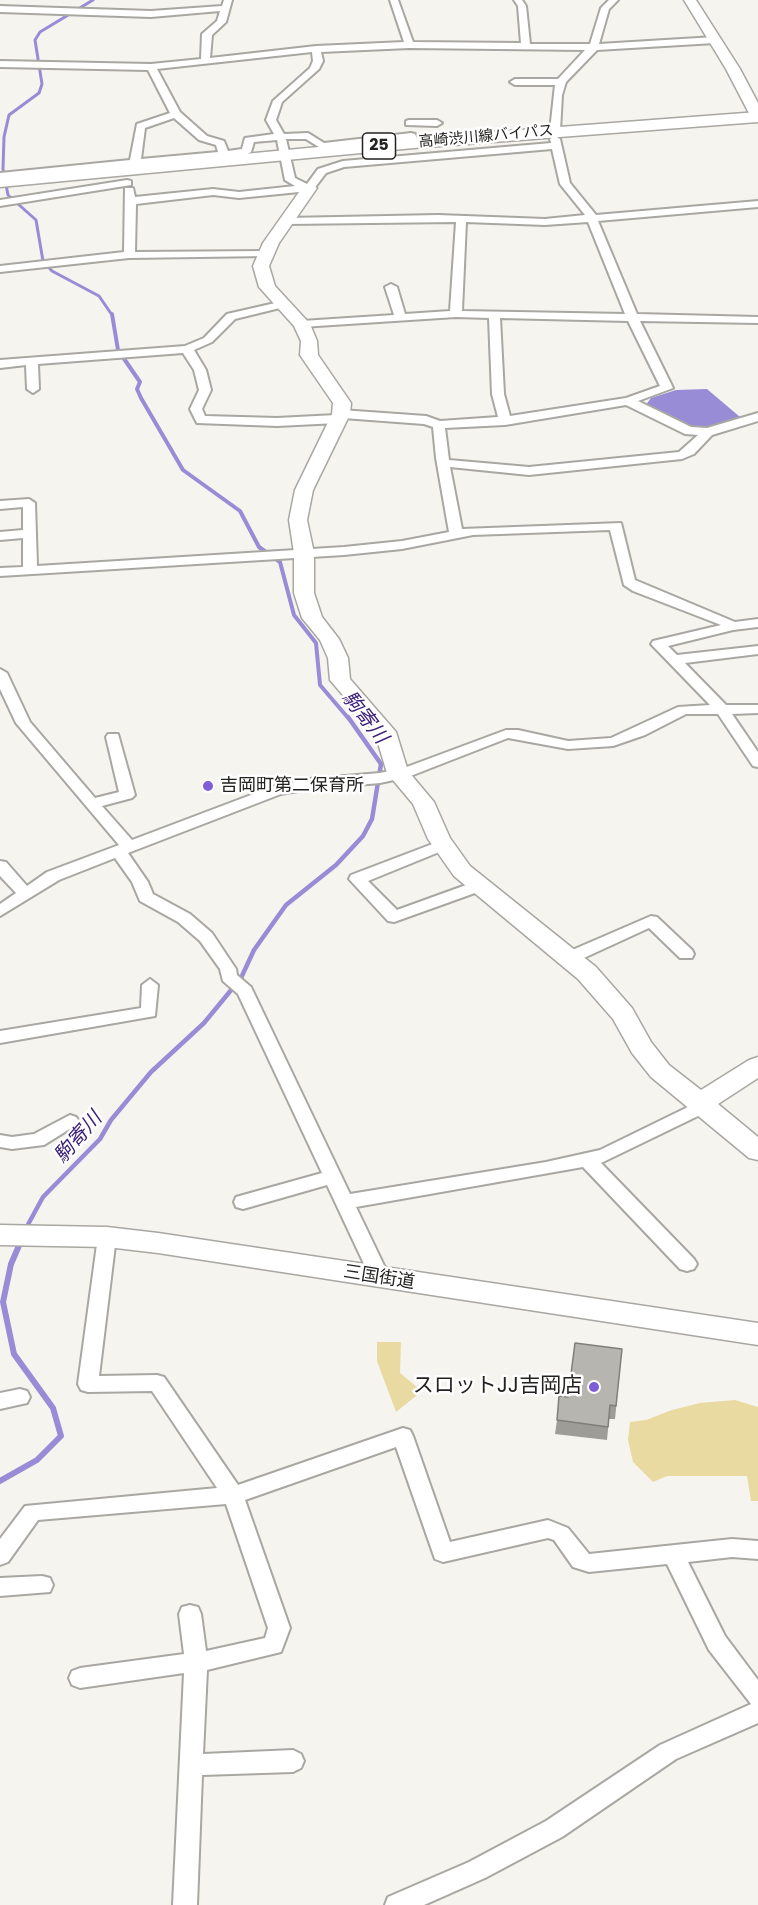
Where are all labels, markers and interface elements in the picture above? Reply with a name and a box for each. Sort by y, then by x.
street label: 高崎渋川線バイパス [418,122,554,152]
road number: 25 [362,133,395,159]
water label: 駒寄川 [336,687,392,749]
place label: 吉岡町第二保育所 [220,775,364,797]
marker: 吉岡町第二保育所 [201,779,215,793]
water label: 駒寄川 [50,1107,108,1169]
street label: 三国街道 [342,1262,416,1294]
place label: スロットJJ吉岡店 [413,1374,582,1400]
marker: スロットJJ吉岡店 [587,1380,601,1394]

